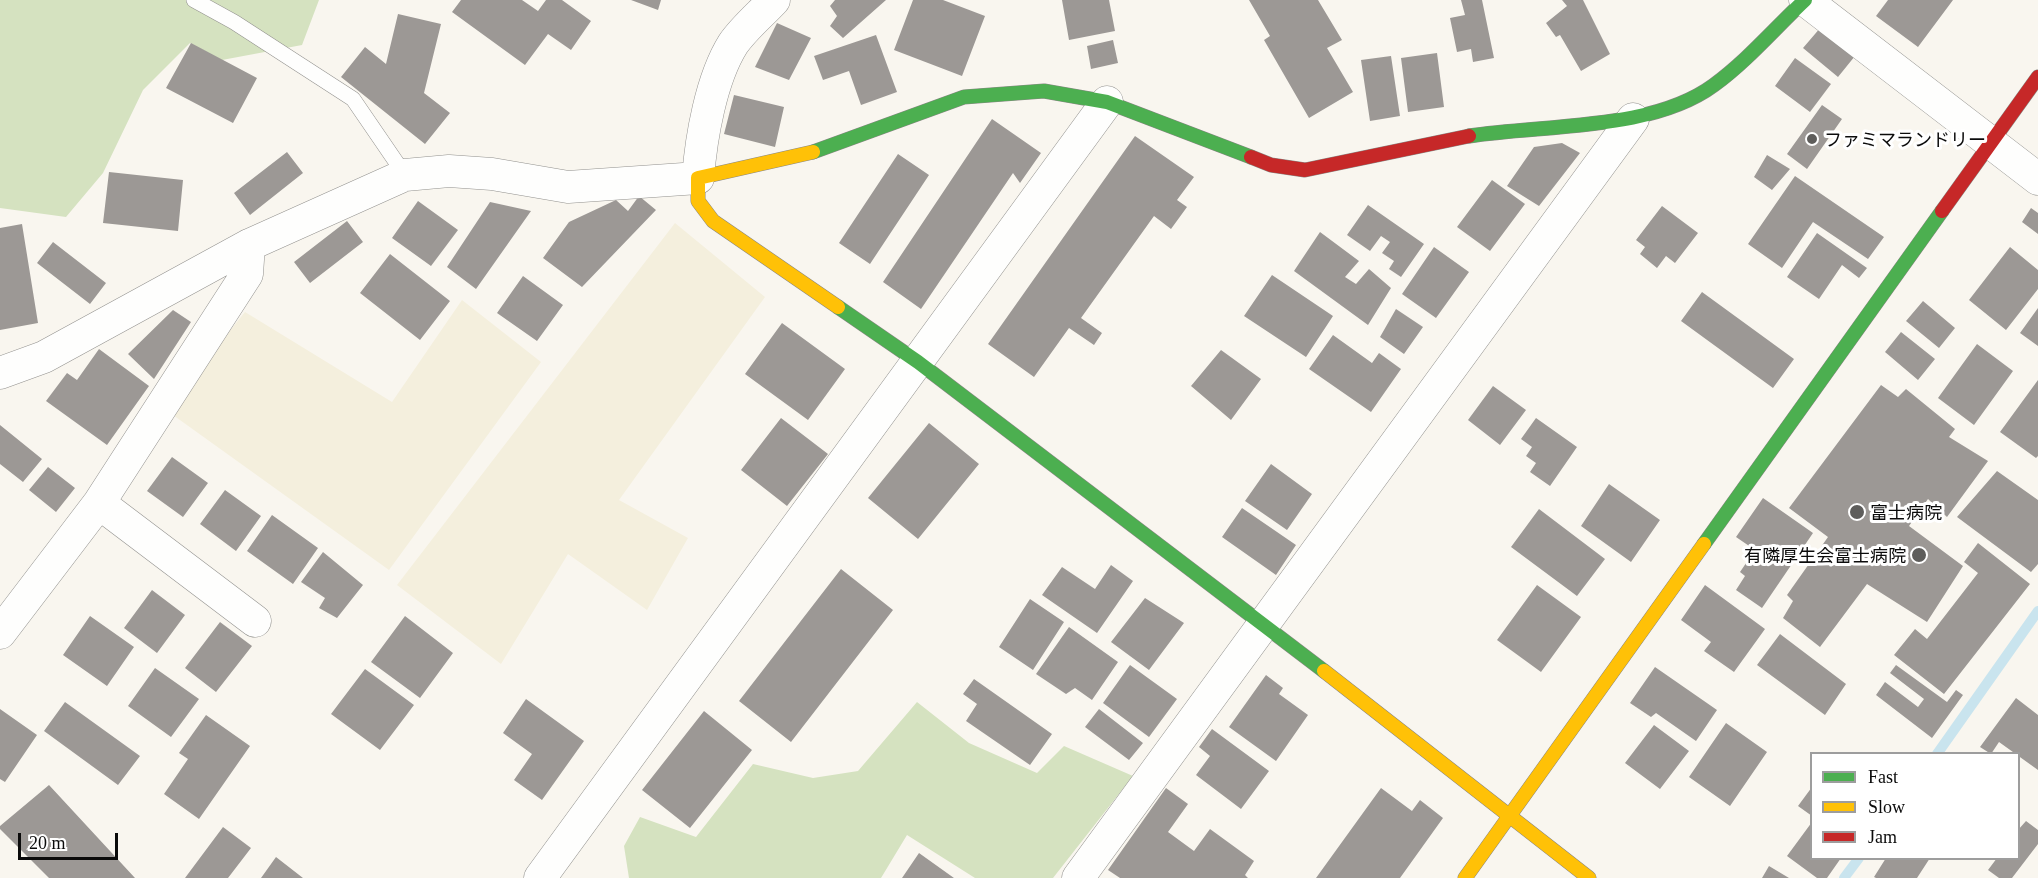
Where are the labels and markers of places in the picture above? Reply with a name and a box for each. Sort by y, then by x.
place label: ファミマランドリー [1824,128,1986,150]
marker: ファミマランドリー [1805,132,1819,146]
place label: 富士病院 [1870,501,1942,523]
marker: 富士病院 [1848,503,1866,521]
place label: 有隣厚生会富士病院 [1744,544,1906,566]
marker: 有隣厚生会富士病院 [1910,546,1928,564]

